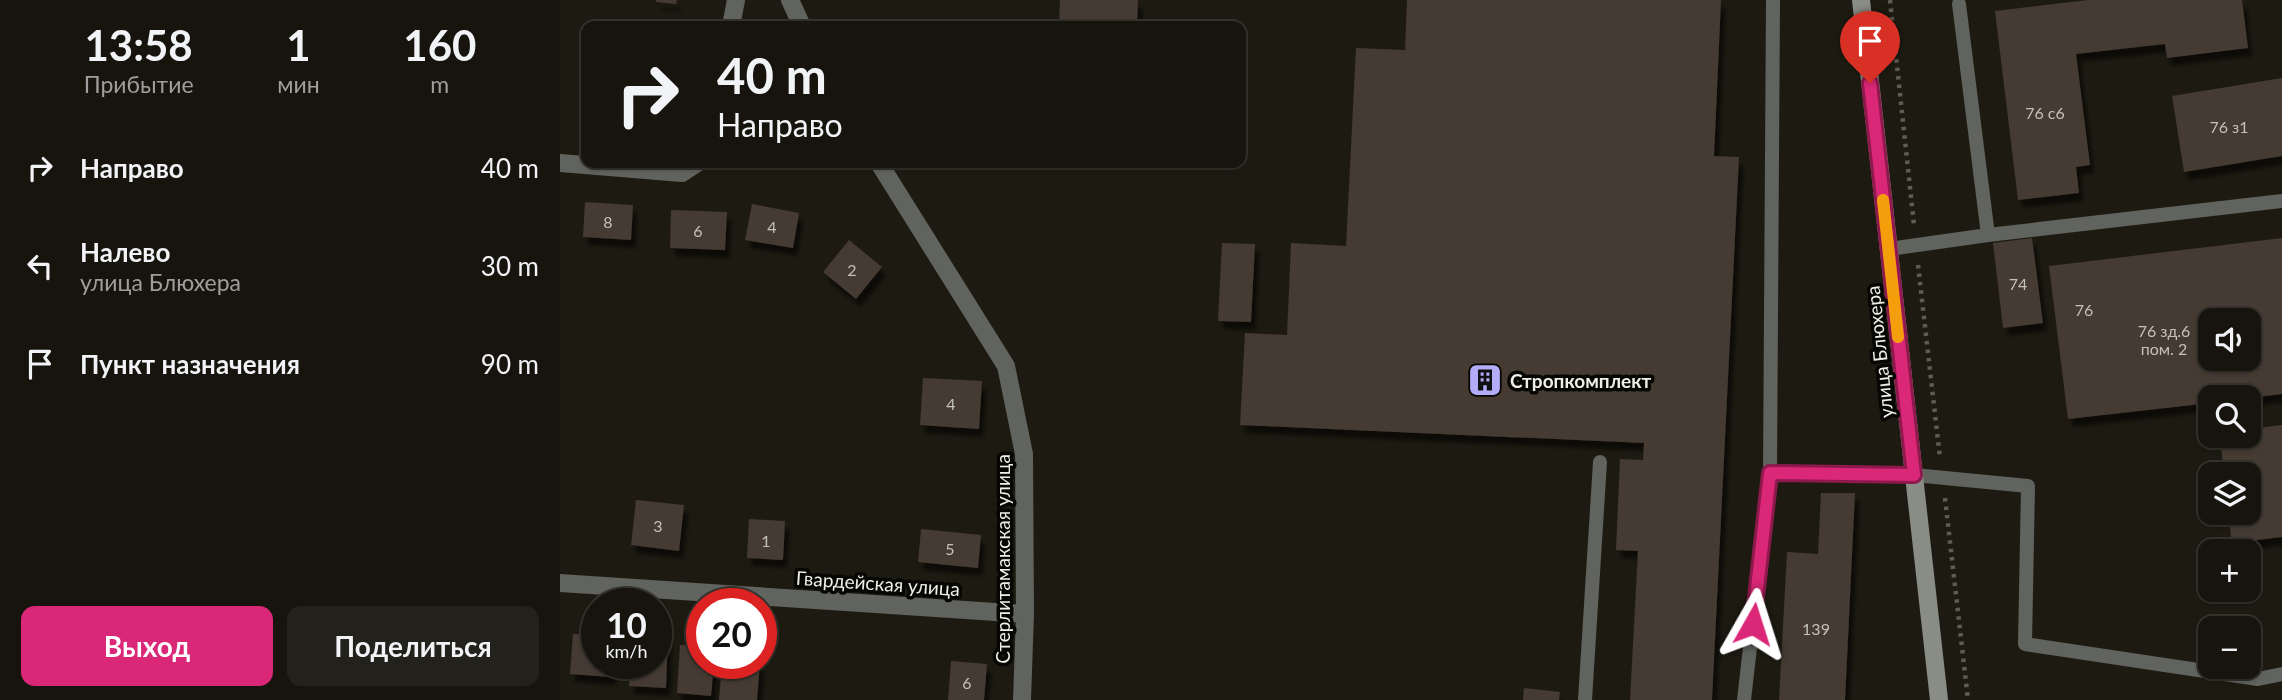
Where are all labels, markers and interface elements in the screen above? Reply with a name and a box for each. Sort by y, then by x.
pin [1840,11,1900,83]
text: 13:58 [84,20,193,70]
text: 1 [286,20,311,70]
text: 160 [403,20,476,70]
icon: arrive [1851,22,1889,60]
text: 40 m [717,46,827,104]
icon: right [602,49,693,140]
text: Прибытие [84,70,194,98]
text: мин [277,70,320,98]
text: m [430,70,449,98]
house number: 76 с6 [2025,103,2065,122]
text: Направо [717,105,843,144]
house number: 76 з1 [2209,117,2249,136]
icon: right [21,149,59,187]
text: Направо [80,152,184,184]
text: 40 m [481,152,539,184]
house number: 8 [603,212,613,231]
house number: 4 [767,217,777,236]
house number: 6 [693,221,703,240]
text: Налево [80,236,170,268]
icon: left [21,247,59,285]
text: 30 m [481,250,539,282]
house number: 2 [847,260,857,279]
text: улица Блюхера [80,268,241,296]
house number: 74 [2009,274,2027,293]
street label: улица Блюхера [1861,285,1897,419]
house number: 76 [2075,300,2093,319]
map controls [2198,308,2261,679]
button: sound [2198,308,2261,371]
house number: 76 зд.6 пом. 2 [2138,321,2190,358]
icon: arrive [21,345,59,383]
text: Пункт назначения [80,348,300,380]
text: 90 m [481,348,539,380]
building icon: Стропкомплект [1466,361,1504,399]
place label: Стропкомплект [1510,369,1652,392]
button: search [2198,385,2261,448]
house number: 4 [946,394,956,413]
street label: Стерлитамакская улица [991,454,1014,664]
button: layers [2198,462,2261,525]
house number: 3 [653,516,663,535]
house number: 1 [761,531,771,550]
house number: 5 [945,539,955,558]
button: + [2198,539,2261,602]
street label: Гвардейская улица [795,566,961,600]
position arrow [1716,587,1790,661]
speed limit sign: 20 [686,588,777,679]
text: 10 [606,603,647,645]
button: Выход [21,606,273,686]
button: Поделиться [287,606,539,686]
button: − [2198,616,2261,679]
house number: 139 [1802,619,1830,638]
text: km/h [605,640,648,662]
house number: 6 [962,673,972,692]

